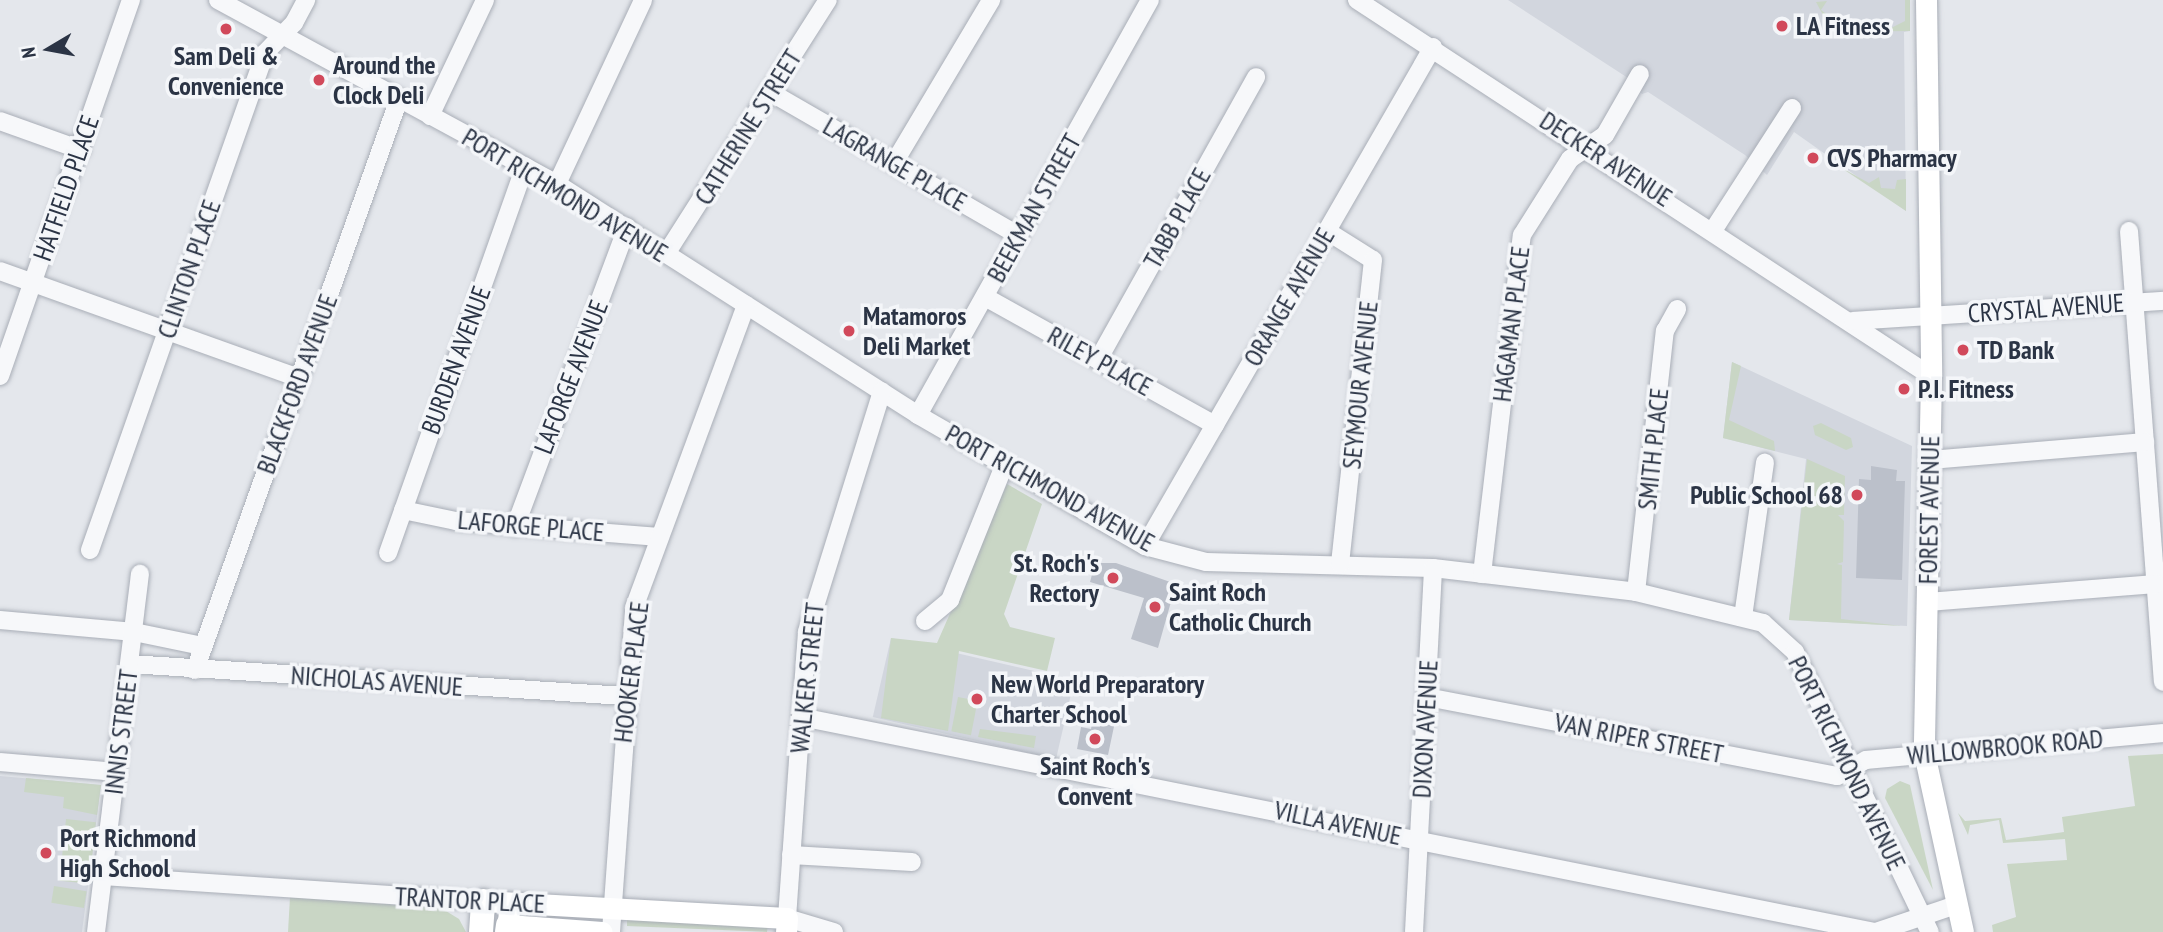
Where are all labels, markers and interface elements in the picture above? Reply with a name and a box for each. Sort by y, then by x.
place label: LA Fitness [1796,10,1891,42]
north arrow [14,14,84,84]
marker: LA Fitness [1774,18,1790,34]
marker: Sam Deli & Convenience [218,21,234,37]
place label: Sam Deli & Convenience [168,40,284,102]
street label: CATHERINE STREET [688,44,808,210]
text: N [16,46,41,60]
place label: Around the Clock Deli [333,49,436,110]
marker: Around the Clock Deli [311,72,327,88]
street label: DECKER AVENUE [1534,105,1678,213]
street label: LAGRANGE PLACE [818,110,972,218]
street label: HATFIELD PLACE [27,111,105,265]
street label: PORT RICHMOND AVENUE [456,121,674,269]
street label: BEEKMAN STREET [980,128,1088,288]
place label: CVS Pharmacy [1827,142,1957,174]
marker: CVS Pharmacy [1805,150,1821,166]
street label: TABB PLACE [1137,162,1217,274]
street label: CLINTON PLACE [151,196,227,342]
street label: ORANGE AVENUE [1237,222,1341,372]
street label: HAGAMAN PLACE [1486,244,1536,404]
street label: BURDEN AVENUE [415,281,497,439]
street label: CRYSTAL AVENUE [1966,287,2126,329]
street label: BLACKFORD AVENUE [250,290,344,478]
street label: LAFORGE AVENUE [527,295,615,459]
street label: SEYMOUR AVENUE [1336,299,1384,471]
place label: Matamoros Deli Market [863,300,970,362]
street label: RILEY PLACE [1042,319,1158,403]
marker: Matamoros Deli Market [841,323,857,339]
place label: TD Bank [1977,334,2054,366]
marker: TD Bank [1955,342,1971,358]
place label: P.I. Fitness [1918,373,2015,405]
marker: P.I. Fitness [1896,381,1912,397]
street label: SMITH PLACE [1631,387,1675,511]
street label: PORT RICHMOND AVENUE [939,417,1161,559]
street label: FOREST AVENUE [1912,435,1946,585]
place label: Public School 68 [1690,479,1843,511]
marker: Public School 68 [1849,487,1865,503]
street label: LAFORGE PLACE [456,504,606,548]
place label: St. Roch's Rectory [1012,547,1099,608]
marker: St. Roch's Rectory [1105,570,1121,586]
place label: Saint Roch Catholic Church [1169,576,1312,638]
marker: Saint Roch Catholic Church [1147,599,1163,615]
street label: HOOKER PLACE [607,600,655,744]
street label: WALKER STREET [784,601,830,755]
street label: PORT RICHMOND AVENUE [1781,650,1913,876]
street label: NICHOLAS AVENUE [290,659,464,703]
street label: DIXON AVENUE [1406,659,1444,799]
street label: INNIS STREET [98,668,144,796]
place label: New World Preparatory Charter School [991,668,1205,730]
marker: New World Preparatory Charter School [969,691,985,707]
street label: VAN RIPER STREET [1552,706,1726,770]
street label: WILLOWBROOK ROAD [1905,723,2105,771]
marker: Saint Roch's Convent [1087,731,1103,747]
place label: Saint Roch's Convent [1040,750,1150,812]
street label: VILLA AVENUE [1271,794,1405,852]
place label: Port Richmond High School [60,822,196,884]
marker: Port Richmond High School [38,845,54,861]
street label: TRANTOR PLACE [394,880,546,920]

